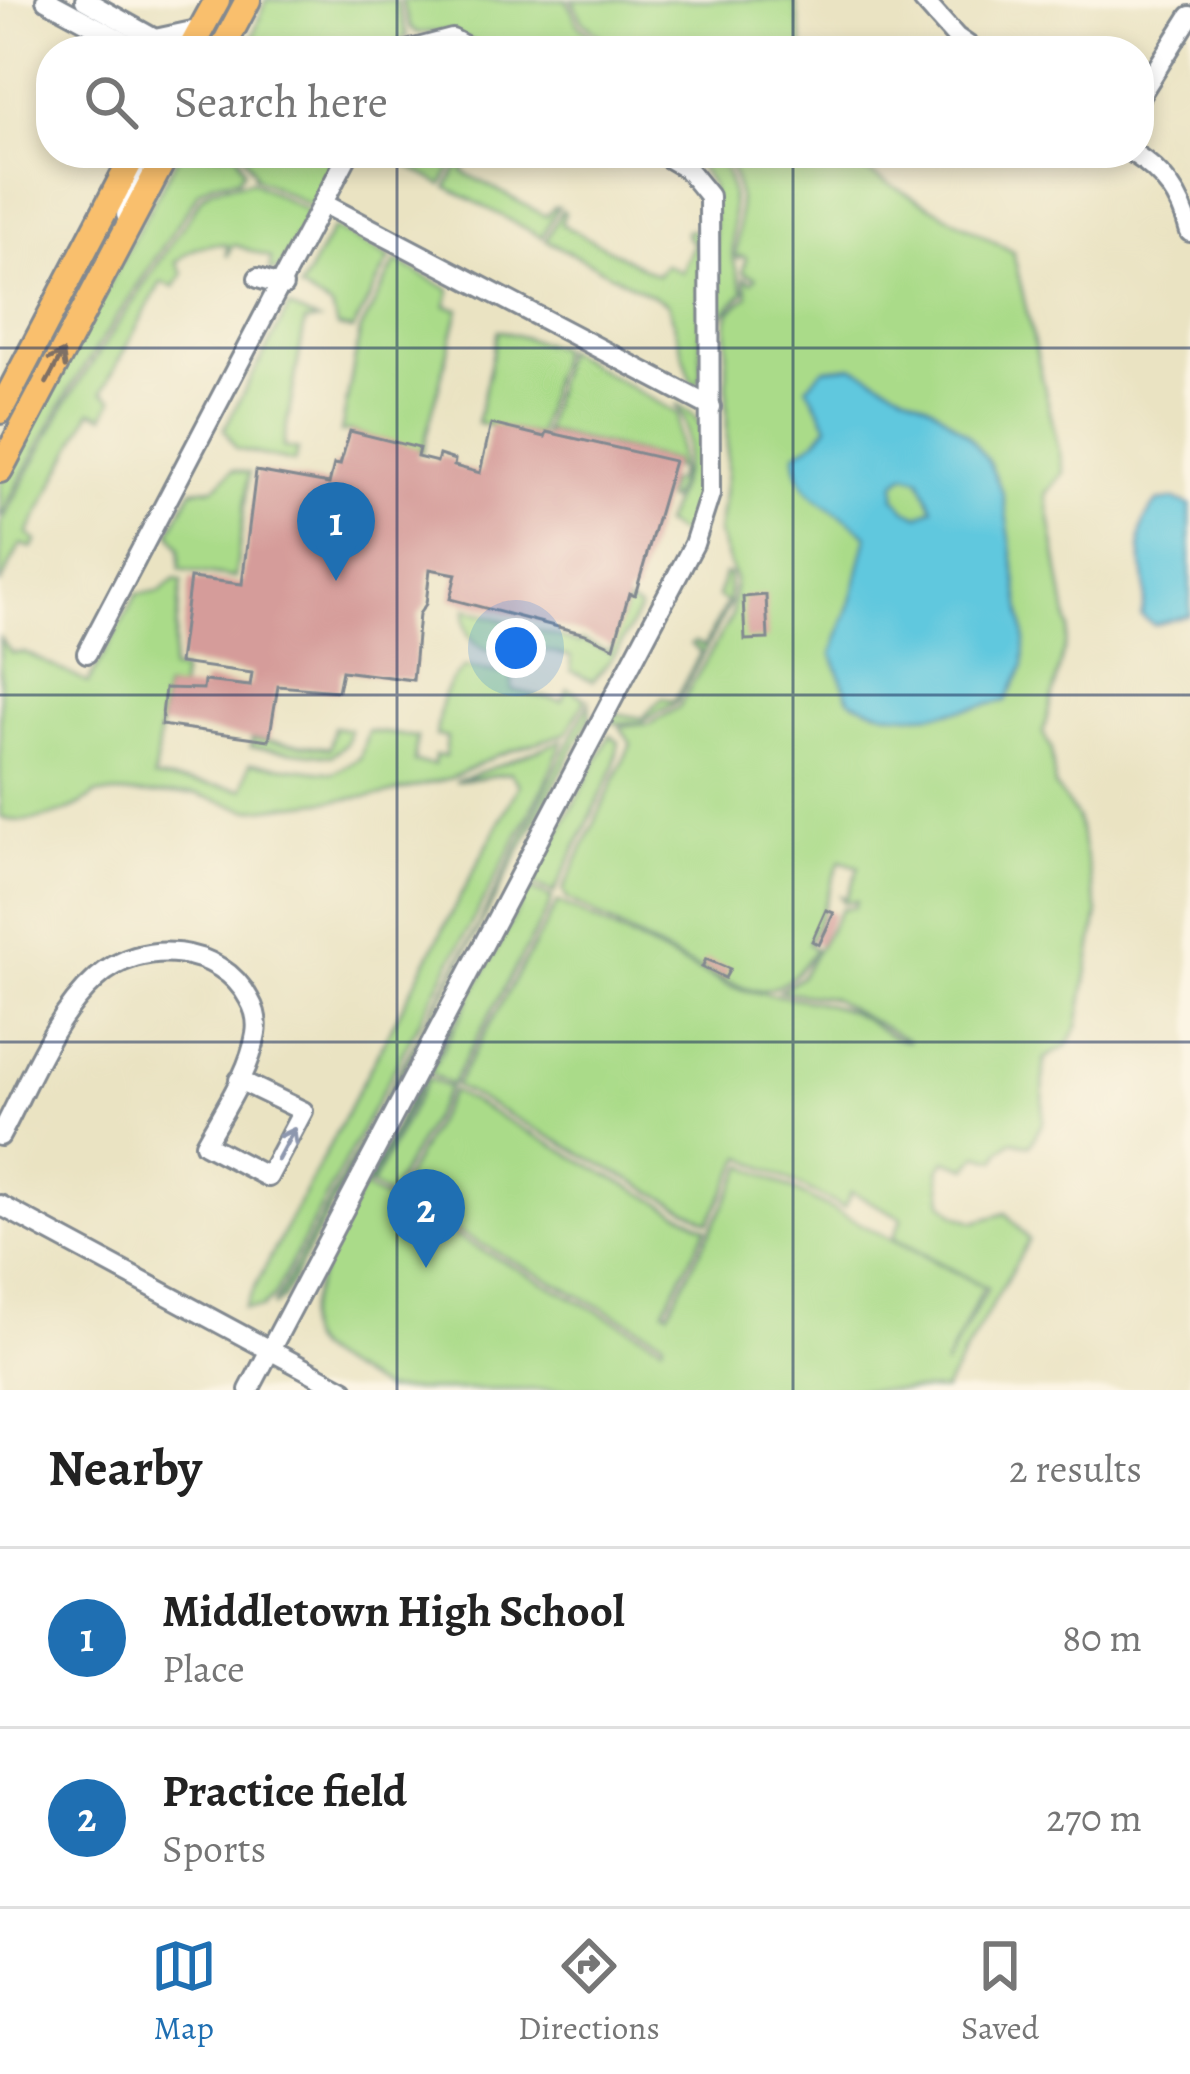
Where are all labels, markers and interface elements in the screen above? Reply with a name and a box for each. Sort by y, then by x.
search box [36,36,1154,168]
icon: search [78,69,144,135]
text: Search here [174,71,388,133]
one-way arrow [44,350,67,385]
pin: 1 [297,482,375,581]
your location [486,618,546,678]
one-way arrow [275,1127,298,1162]
pin: 2 [387,1169,465,1268]
text: Nearby [48,1433,202,1503]
text: 2 results [1009,1442,1142,1495]
text: Middletown High School [162,1580,625,1642]
text: 1 [80,1611,94,1664]
text: 80 m [1062,1611,1142,1664]
text: Place [162,1642,245,1695]
text: Practice field [162,1760,407,1822]
text: 2 [78,1791,96,1844]
text: 270 m [1046,1791,1142,1844]
text: Sports [162,1822,266,1875]
tab: Map [151,1933,217,2050]
tab: Directions [518,1933,660,2050]
tab: Saved [961,1933,1039,2050]

